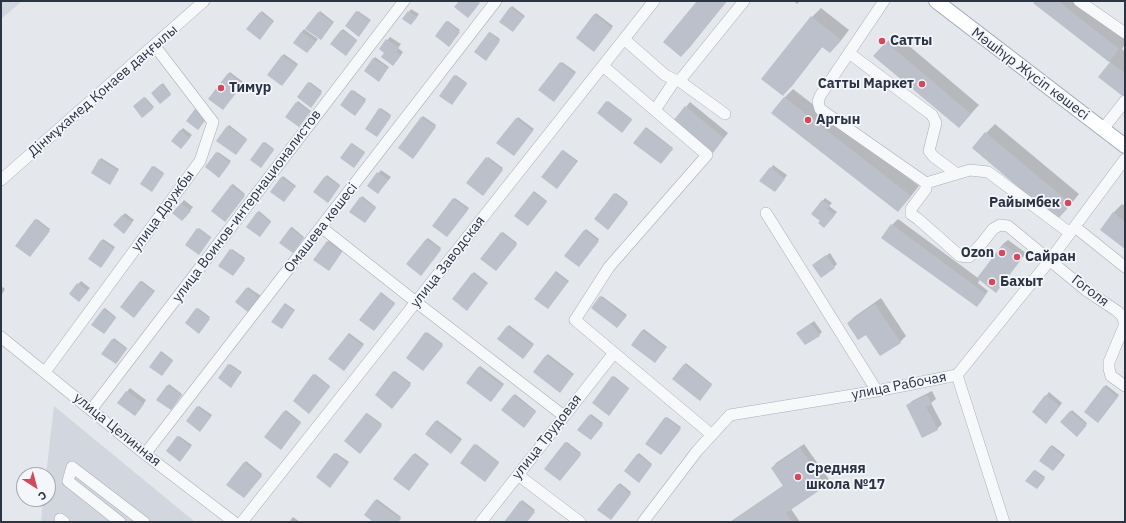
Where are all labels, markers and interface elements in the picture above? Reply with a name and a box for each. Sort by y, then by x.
street label: Дінмұхамед Қонаев даңғылы [25,21,181,161]
street label: Мәшһүр Жүсіп көшесі [968,24,1092,124]
place label: Сатты [890,33,932,49]
marker: Сатты [877,36,887,46]
place label: Сатты Маркет [818,76,914,92]
marker: Сатты Маркет [917,79,927,89]
place label: Тимур [229,80,271,96]
marker: Тимур [216,83,226,93]
street label: улица Воинов-интернационалистов [169,106,325,306]
place label: Аргын [816,112,860,128]
marker: Аргын [803,115,813,125]
street label: улица Дружбы [128,167,198,255]
street label: Омашева көшесі [281,180,361,276]
place label: Райымбек [989,195,1060,211]
marker: Райымбек [1063,198,1073,208]
street label: улица Заводская [407,213,489,311]
place label: Ozon [961,245,994,261]
marker: Ozon [997,248,1007,258]
place label: Сайран [1025,249,1076,265]
marker: Сайран [1012,252,1022,262]
street label: Гоголя [1068,272,1112,310]
place label: Бахыт [1000,274,1043,290]
marker: Бахыт [987,277,997,287]
street label: улица Рабочая [850,369,948,403]
street label: улица Целинная [70,390,164,470]
street label: улица Трудовая [509,391,585,483]
place label: Средняя школа №17 [806,461,885,494]
north arrow [16,467,56,507]
marker: Средняя школа №17 [793,472,803,482]
text: С [35,488,49,504]

